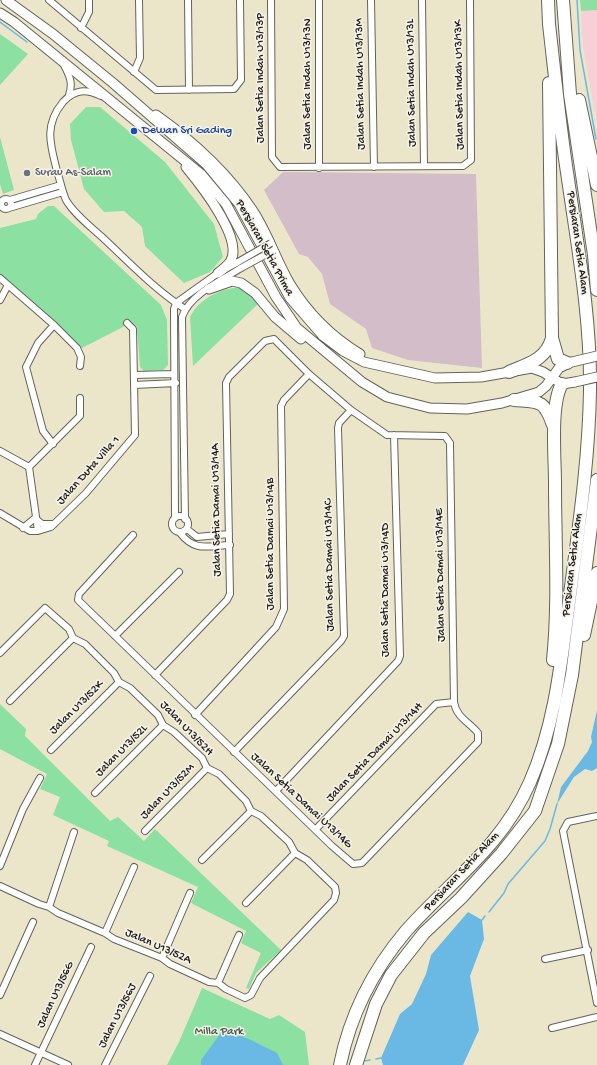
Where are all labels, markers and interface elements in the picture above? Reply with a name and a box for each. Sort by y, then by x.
street label: Jalan Setia Indah U13/13P [254,13,268,143]
street label: Jalan Setia Indah U13/13M [353,18,369,150]
street label: Jalan Setia Indah U13/13N [301,19,315,149]
street label: Jalan Setia Indah U13/13L [404,19,420,147]
street label: Jalan Setia Indah U13/13K [452,20,468,150]
place label: Dewan Sri Gading [142,124,232,138]
marker: Dewan Sri Gading [129,126,139,136]
place label: Surau As-Salam [35,166,111,180]
marker: Surau As-Salam [22,168,32,178]
street label: Persiaran Setia Alam [563,191,591,295]
street label: Persiaran Setia Prima [232,197,296,299]
street label: Jalan Duta Villa 1 [54,434,124,508]
street label: Jalan Setia Damai U13/14A [209,443,225,577]
street label: Jalan Setia Damai U13/14B [264,478,278,610]
street label: Jalan Setia Damai U13/14C [322,499,338,631]
street label: Jalan Setia Damai U13/14E [433,508,449,642]
street label: Persiaran Setia Alam [560,513,586,617]
street label: Jalan Setia Damai U13/14D [379,523,393,657]
street label: Jalan U13/52K [47,678,107,738]
street label: Jalan U13/52H [156,699,216,759]
street label: Jalan Setia Damai U13/14H [324,700,426,806]
street label: Jalan U13/52L [93,722,151,780]
street label: Jalan Setia Damai U13/14G [247,750,355,852]
street label: Jalan U13/52M [138,761,198,823]
street label: Persiaran Setia Alam [421,829,503,915]
street label: Jalan U13/52A [123,926,193,968]
street label: Jalan U13/56G [34,959,78,1031]
street label: Jalan U13/56J [96,981,140,1051]
park label: Milla Park [195,1025,243,1039]

